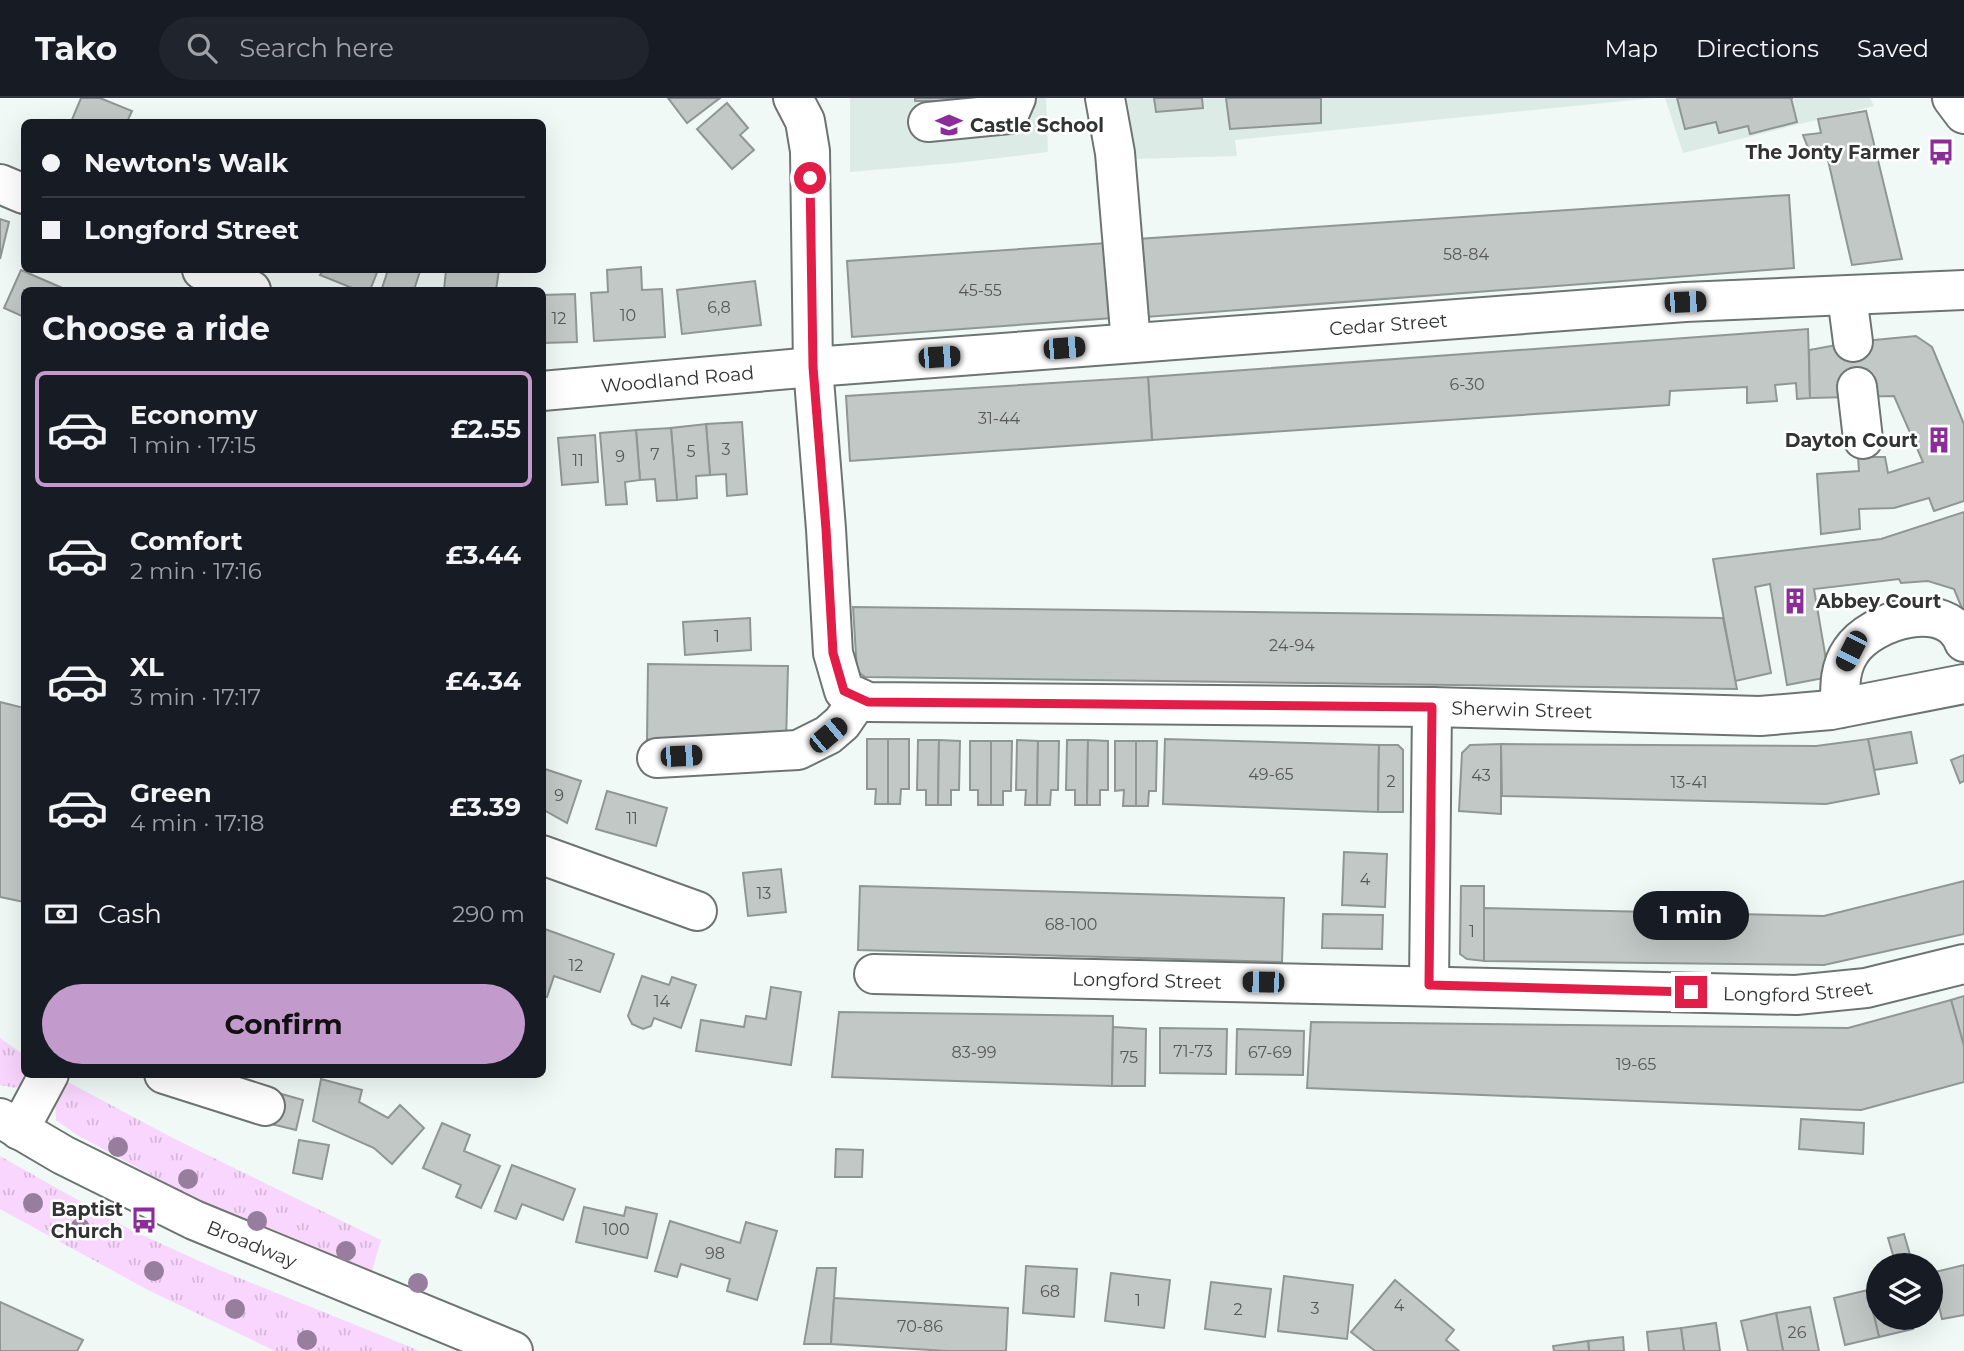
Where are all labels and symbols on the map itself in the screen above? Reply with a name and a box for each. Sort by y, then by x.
school or university icon: Castle School [934,110,964,140]
place label: Castle School [970,114,1104,137]
bus stop icon: The Jonty Farmer [1926,137,1956,167]
place label: The Jonty Farmer [1745,141,1920,164]
route start [794,162,826,194]
house number: 58-84 [1443,245,1489,264]
house number: 45-55 [958,281,1002,300]
car [1664,291,1707,313]
house number: 6,8 [707,298,731,317]
house number: 10 [620,306,636,325]
house number: 12 [552,309,566,328]
street label: Cedar Street [1328,309,1449,340]
car [1043,336,1086,360]
car [918,345,961,369]
street label: Woodland Road [600,361,755,398]
house number: 6-30 [1449,375,1485,394]
house number: 31-44 [978,409,1021,428]
building icon: Dayton Court [1924,425,1954,455]
place label: Dayton Court [1785,429,1918,452]
house number: 3 [721,440,731,459]
house number: 5 [686,442,696,461]
house number: 7 [650,445,660,464]
house number: 9 [615,447,625,466]
house number: 11 [572,451,584,470]
building icon: Abbey Court [1780,586,1810,616]
place label: Abbey Court [1815,590,1941,613]
house number: 1 [714,627,720,646]
car [1833,628,1870,674]
house number: 24-94 [1269,636,1315,655]
street label: Sherwin Street [1451,697,1593,723]
car [806,713,851,757]
car [660,744,703,768]
house number: 49-65 [1248,765,1294,784]
house number: 43 [1471,766,1491,785]
house number: 2 [1386,772,1396,791]
house number: 13-41 [1671,773,1708,792]
house number: 9 [554,786,564,805]
house number: 11 [626,809,638,828]
house number: 4 [1360,870,1371,889]
house number: 13 [757,884,771,903]
callout: 1 min [1633,890,1749,940]
house number: 68-100 [1045,915,1097,934]
house number: 1 [1469,922,1475,941]
house number: 12 [569,956,583,975]
street label: Longford Street [1072,968,1222,994]
car [1242,971,1285,993]
route end [1675,976,1707,1008]
street label: Longford Street [1723,976,1875,1007]
house number: 14 [654,992,671,1011]
house number: 71-73 [1173,1042,1213,1061]
house number: 83-99 [952,1043,996,1062]
house number: 67-69 [1248,1043,1292,1062]
house number: 75 [1120,1048,1138,1067]
house number: 19-65 [1616,1055,1656,1074]
place label: Baptist Church [51,1198,123,1243]
bus stop icon: Baptist Church [129,1205,159,1235]
street label: Broadway [203,1216,301,1273]
house number: 100 [603,1220,629,1239]
house number: 98 [705,1244,725,1263]
house number: 68 [1040,1282,1060,1301]
house number: 1 [1135,1291,1141,1310]
house number: 4 [1394,1296,1405,1315]
house number: 3 [1310,1299,1320,1318]
house number: 2 [1233,1300,1243,1319]
house number: 70-86 [897,1317,943,1336]
house number: 26 [1788,1323,1807,1342]

